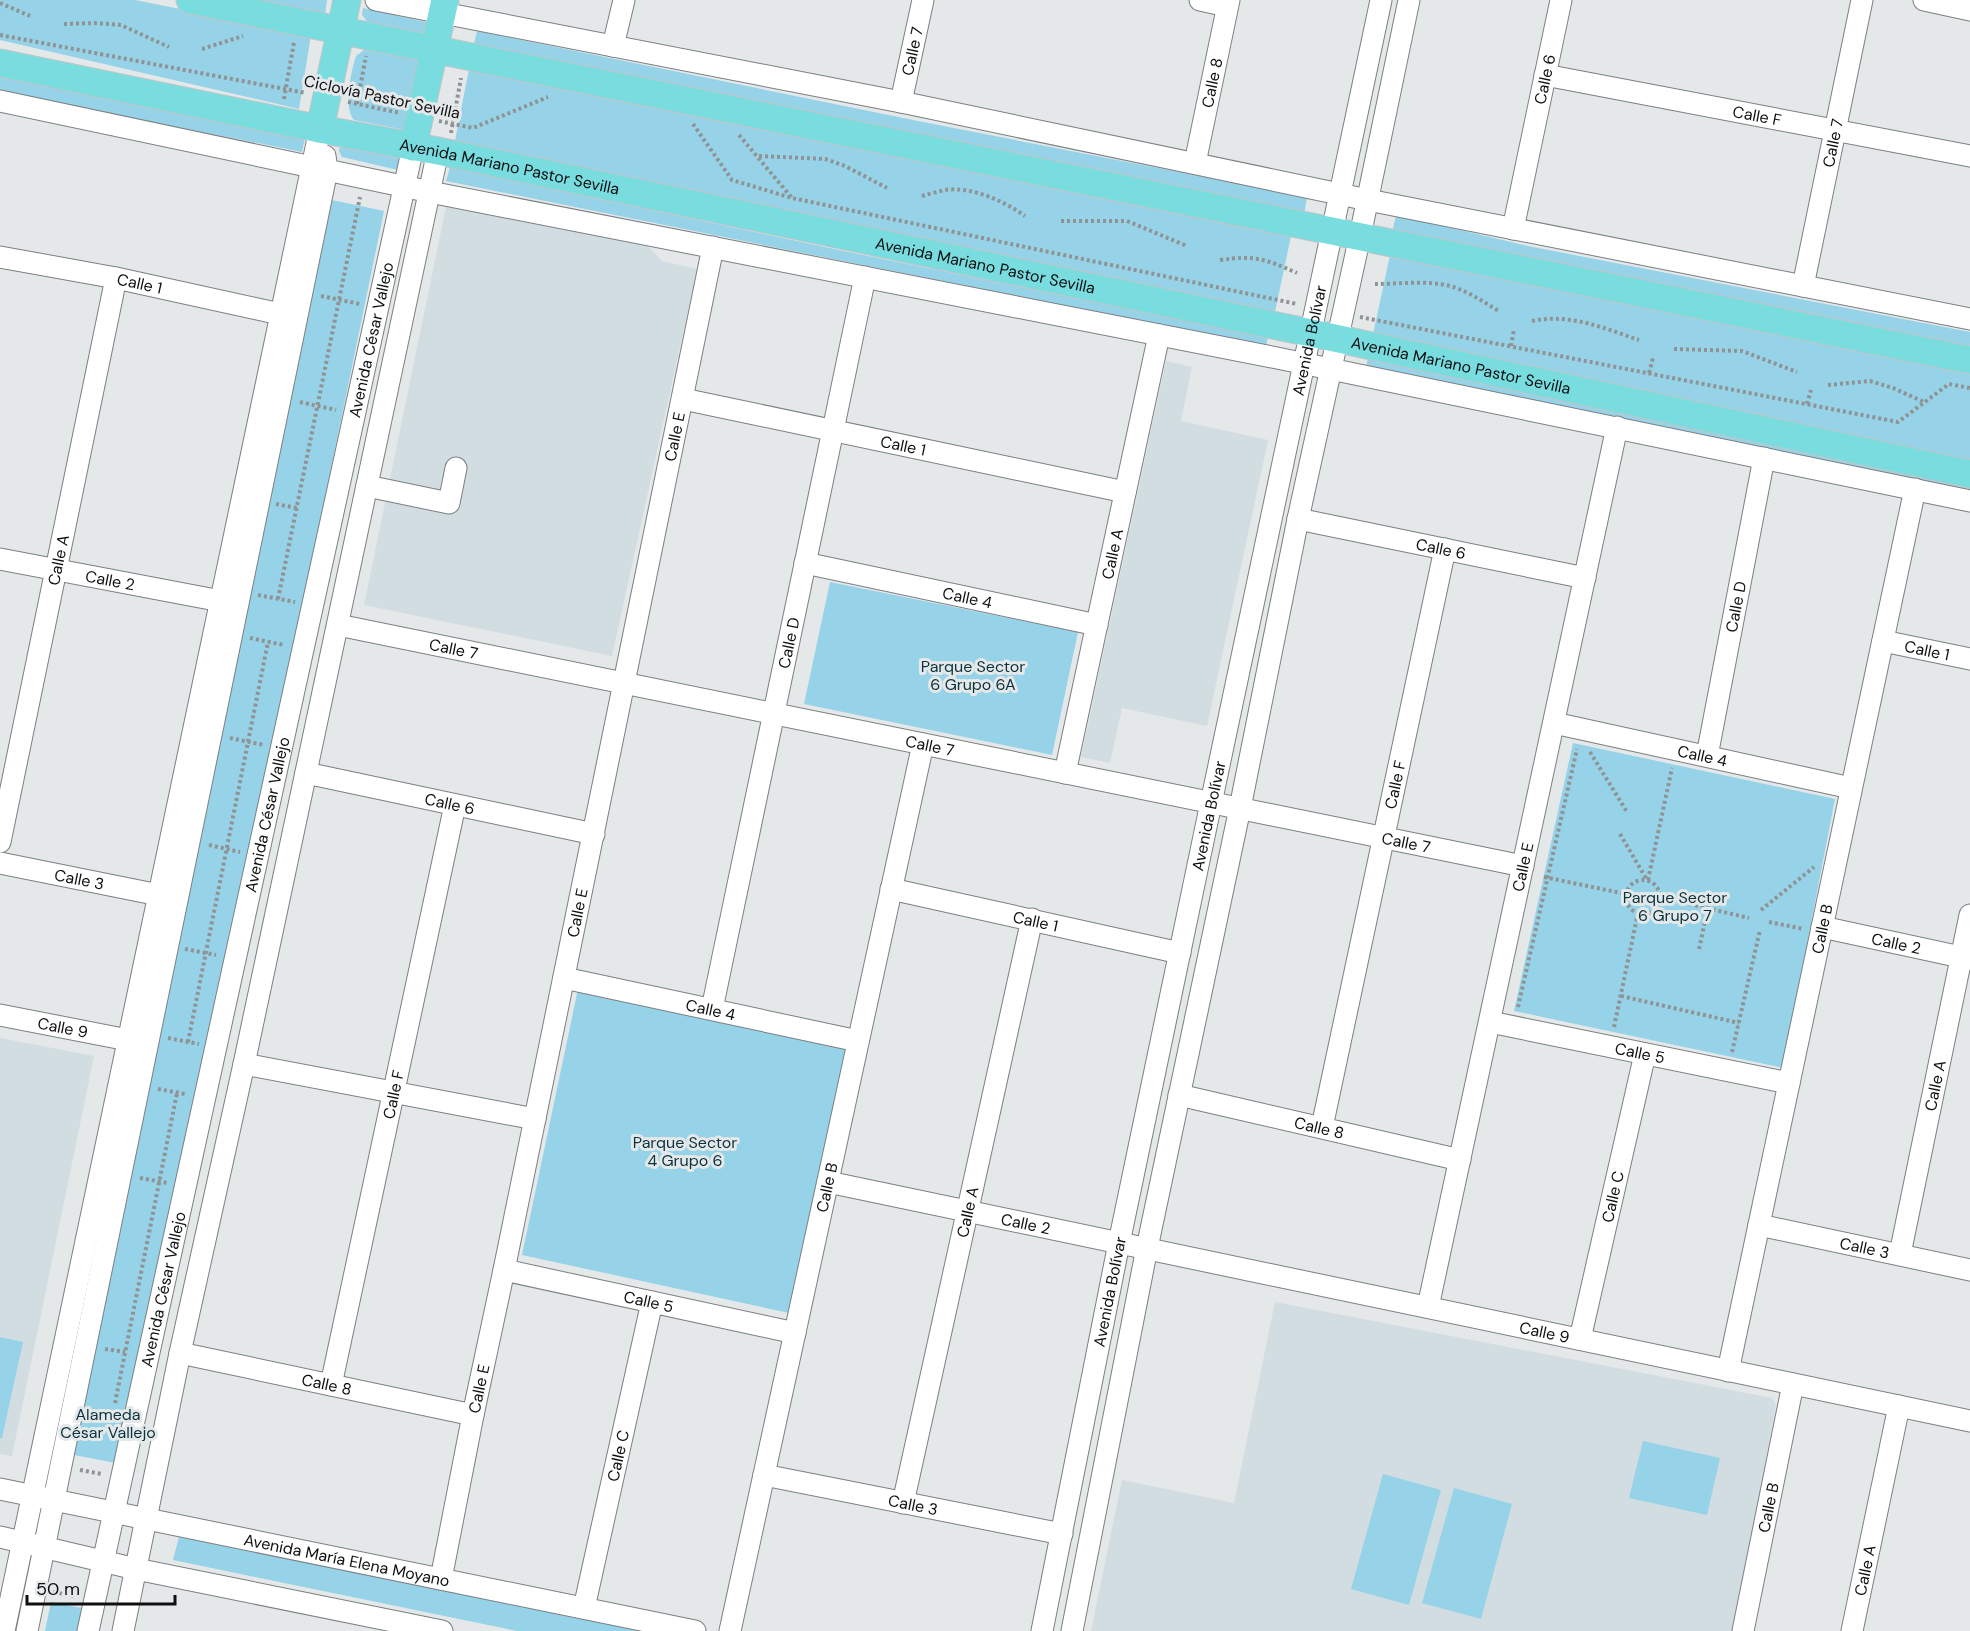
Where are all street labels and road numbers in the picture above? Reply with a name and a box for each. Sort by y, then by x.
street label: Calle 7 [897,25,927,77]
street label: Calle 6 [1529,52,1560,106]
street label: Calle 8 [1196,56,1227,110]
street label: Ciclovía Pastor Sevilla [302,70,462,124]
street label: Calle F [1731,101,1784,130]
street label: Calle 7 [1817,117,1848,169]
street label: Avenida Mariano Pastor Sevilla [398,134,621,199]
street label: Avenida Mariano Pastor Sevilla [874,232,1097,298]
street label: Avenida César Vallejo [344,260,398,419]
street label: Calle 1 [115,268,164,298]
street label: Avenida Bolívar [1287,283,1331,397]
street label: Avenida Mariano Pastor Sevilla [1349,331,1573,399]
street label: Calle E [659,410,690,463]
street label: Calle 1 [879,430,928,460]
street label: Calle A [1096,526,1128,581]
street label: Calle A [43,532,74,587]
street label: Calle 6 [1414,533,1468,564]
street label: Calle 2 [84,565,137,595]
street label: Calle D [1720,579,1751,634]
street label: Calle 4 [941,582,995,613]
street label: Calle D [773,615,804,670]
street label: Calle 7 [427,633,480,664]
street label: Calle 1 [1903,635,1952,665]
street label: Calle 7 [904,730,956,761]
street label: Avenida César Vallejo [240,735,294,894]
street label: Calle 4 [1676,740,1730,771]
street label: Calle F [1379,758,1410,811]
street label: Avenida Bolívar [1187,759,1230,873]
street label: Calle 6 [423,788,477,819]
street label: Calle 7 [1380,827,1432,857]
street label: Calle E [1507,840,1538,894]
street label: Calle 3 [53,864,106,894]
street label: Calle E [562,886,592,939]
street label: Calle B [1806,902,1837,956]
street label: Calle 1 [1011,906,1060,936]
street label: Calle 2 [1870,928,1923,959]
street label: Calle 4 [684,994,738,1025]
street label: Calle 9 [36,1012,90,1042]
street label: Calle 5 [1613,1037,1667,1068]
street label: Calle A [1919,1058,1950,1113]
street label: Calle F [378,1068,409,1121]
street label: Calle 8 [1292,1112,1346,1143]
street label: Calle B [811,1161,842,1214]
street label: Calle C [1596,1169,1629,1224]
street label: Calle A [951,1184,983,1239]
street label: Calle 2 [999,1208,1052,1239]
street label: Avenida César Vallejo [136,1209,190,1369]
street label: Calle 3 [1838,1232,1891,1263]
street label: Avenida Bolívar [1088,1234,1131,1349]
street label: Calle 5 [622,1286,676,1317]
street label: Calle 9 [1517,1316,1571,1347]
street label: Calle E [463,1362,494,1415]
street label: Calle 8 [300,1369,354,1400]
street label: Calle C [602,1428,634,1483]
street label: Calle B [1753,1481,1783,1534]
street label: Calle 3 [886,1489,940,1520]
street label: Avenida María Elena Moyano [242,1529,452,1591]
street label: Calle A [1849,1543,1880,1598]

